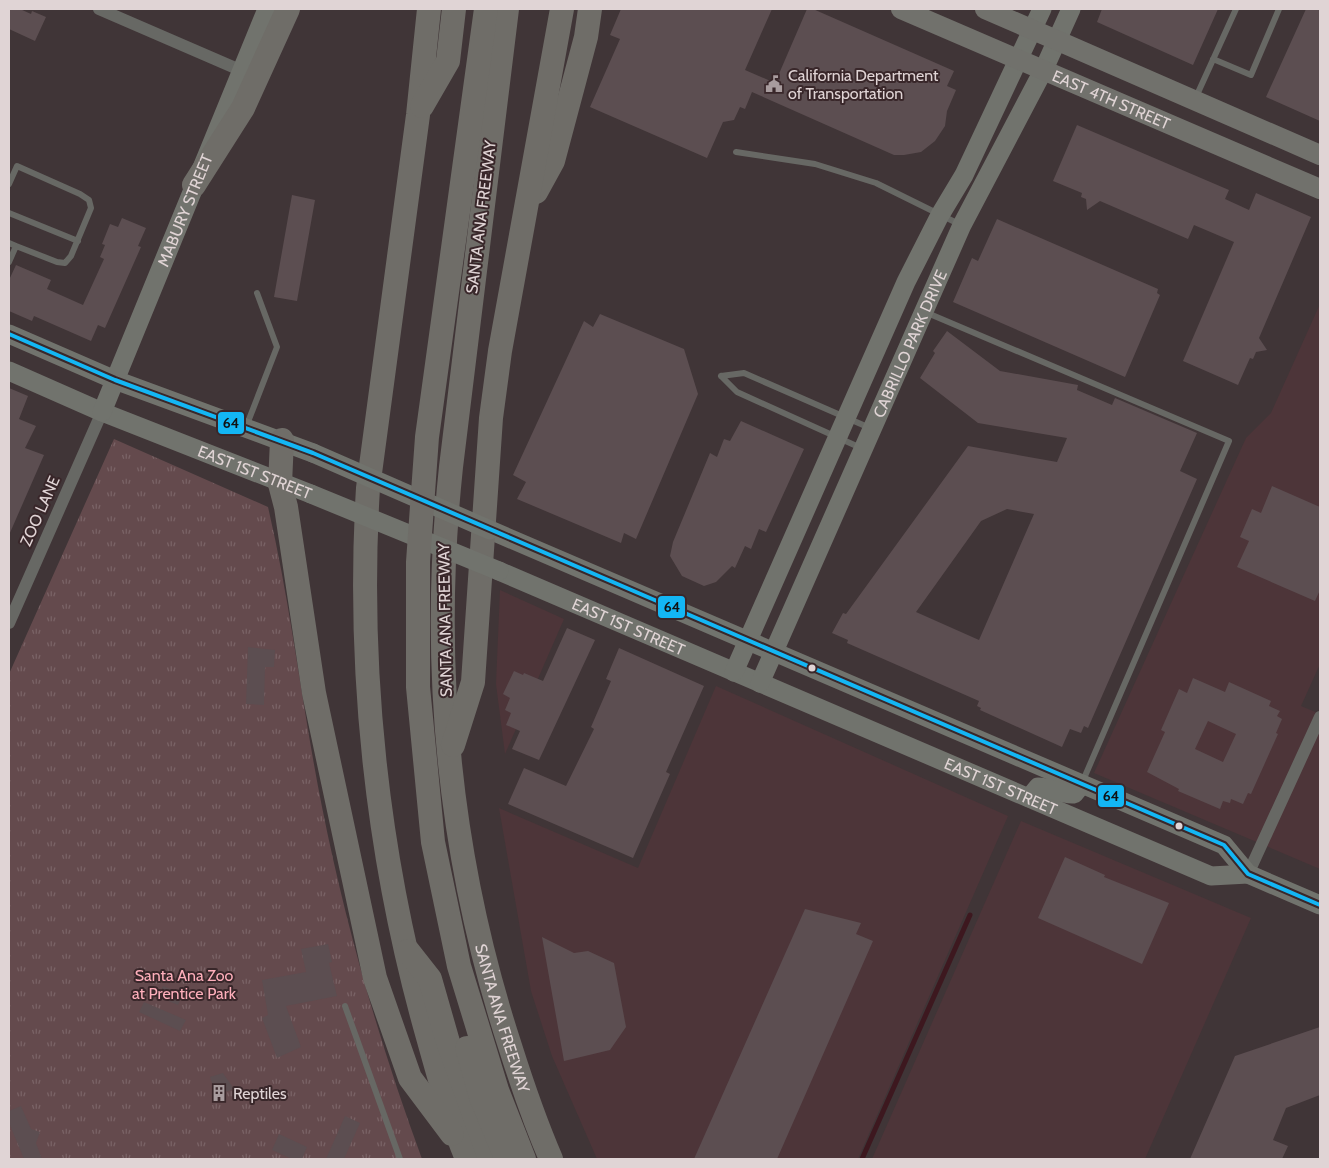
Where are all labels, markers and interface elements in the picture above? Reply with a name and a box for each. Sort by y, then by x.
place label: California Department of Transportation [788,66,939,103]
street label: EAST 4TH STREET [1050,66,1174,133]
public building icon: California Department of Transportation [764,74,784,94]
street label: SANTA ANA FREEWAY [462,138,500,295]
street label: MABURY STREET [153,151,216,269]
street label: CABRILLO PARK DRIVE [869,267,951,420]
line badge: 64 [217,411,245,435]
text: 64 [223,414,239,432]
street label: EAST 1ST STREET [195,441,315,503]
street label: ZOO LANE [16,473,64,549]
street label: SANTA ANA FREEWAY [434,542,456,697]
street label: EAST 1ST STREET [569,594,688,659]
line badge: 64 [657,595,686,619]
text: 64 [664,598,680,616]
unlabelled marker [807,663,817,673]
street label: EAST 1ST STREET [942,753,1061,819]
line badge: 64 [1097,784,1125,808]
text: 64 [1103,787,1119,805]
unlabelled marker [1174,821,1184,831]
street label: SANTA ANA FREEWAY [472,942,534,1096]
park label: Santa Ana Zoo at Prentice Park [132,966,237,1003]
building icon: Reptiles [209,1083,229,1103]
place label: Reptiles [233,1084,287,1103]

